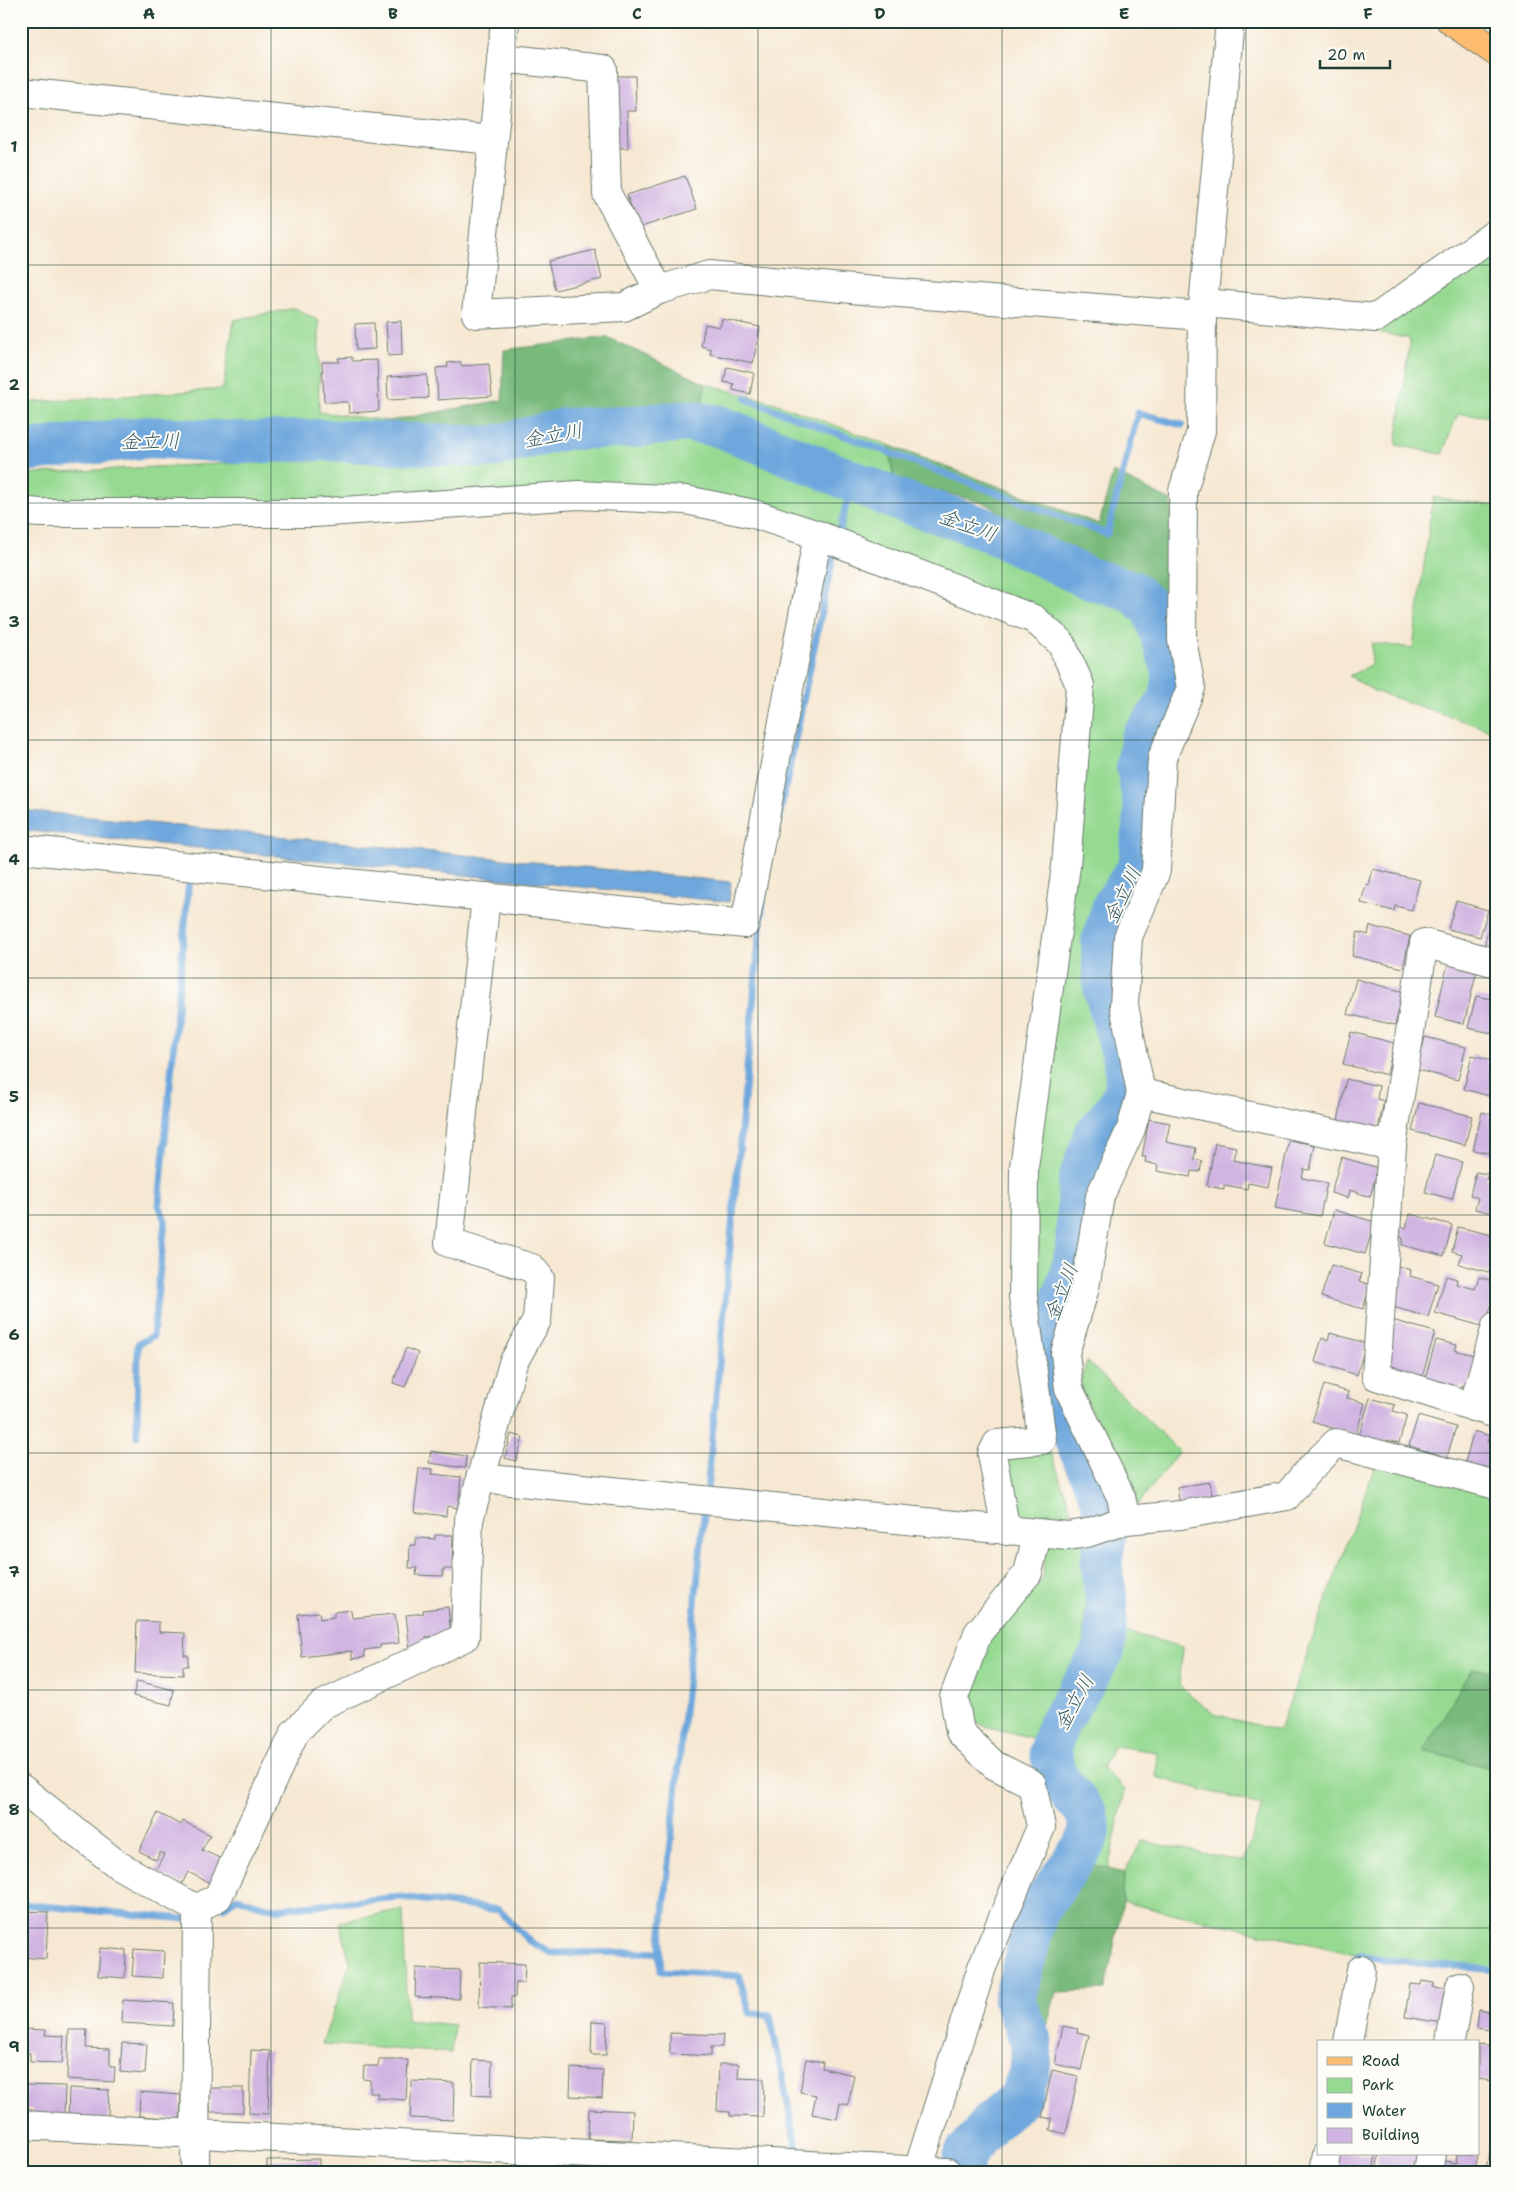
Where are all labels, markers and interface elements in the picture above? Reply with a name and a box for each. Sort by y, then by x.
text: A [143,3,155,24]
text: B [388,3,398,24]
text: C [632,3,642,24]
text: D [874,3,886,24]
text: E [1119,3,1129,24]
text: F [1363,3,1373,24]
scale bar [1320,38,1390,70]
text: 20 m [1327,45,1366,65]
text: 1 [10,136,18,157]
text: 2 [8,374,20,395]
water label: 金立川 [521,417,585,453]
water label: 金立川 [120,427,180,455]
water label: 金立川 [935,503,1001,547]
text: 3 [8,611,20,632]
text: 4 [8,849,20,870]
water label: 金立川 [1097,862,1147,928]
text: 5 [9,1086,19,1107]
water label: 金立川 [1038,1259,1084,1325]
text: 6 [8,1324,20,1345]
text: 7 [8,1561,20,1582]
water label: 金立川 [1048,1669,1100,1735]
text: 8 [8,1799,20,1820]
text: 9 [8,2036,20,2057]
legend [1317,2040,1480,2156]
text: Road [1362,2051,1400,2071]
text: Park [1362,2075,1394,2095]
text: Water [1362,2101,1406,2121]
text: Building [1362,2125,1419,2145]

